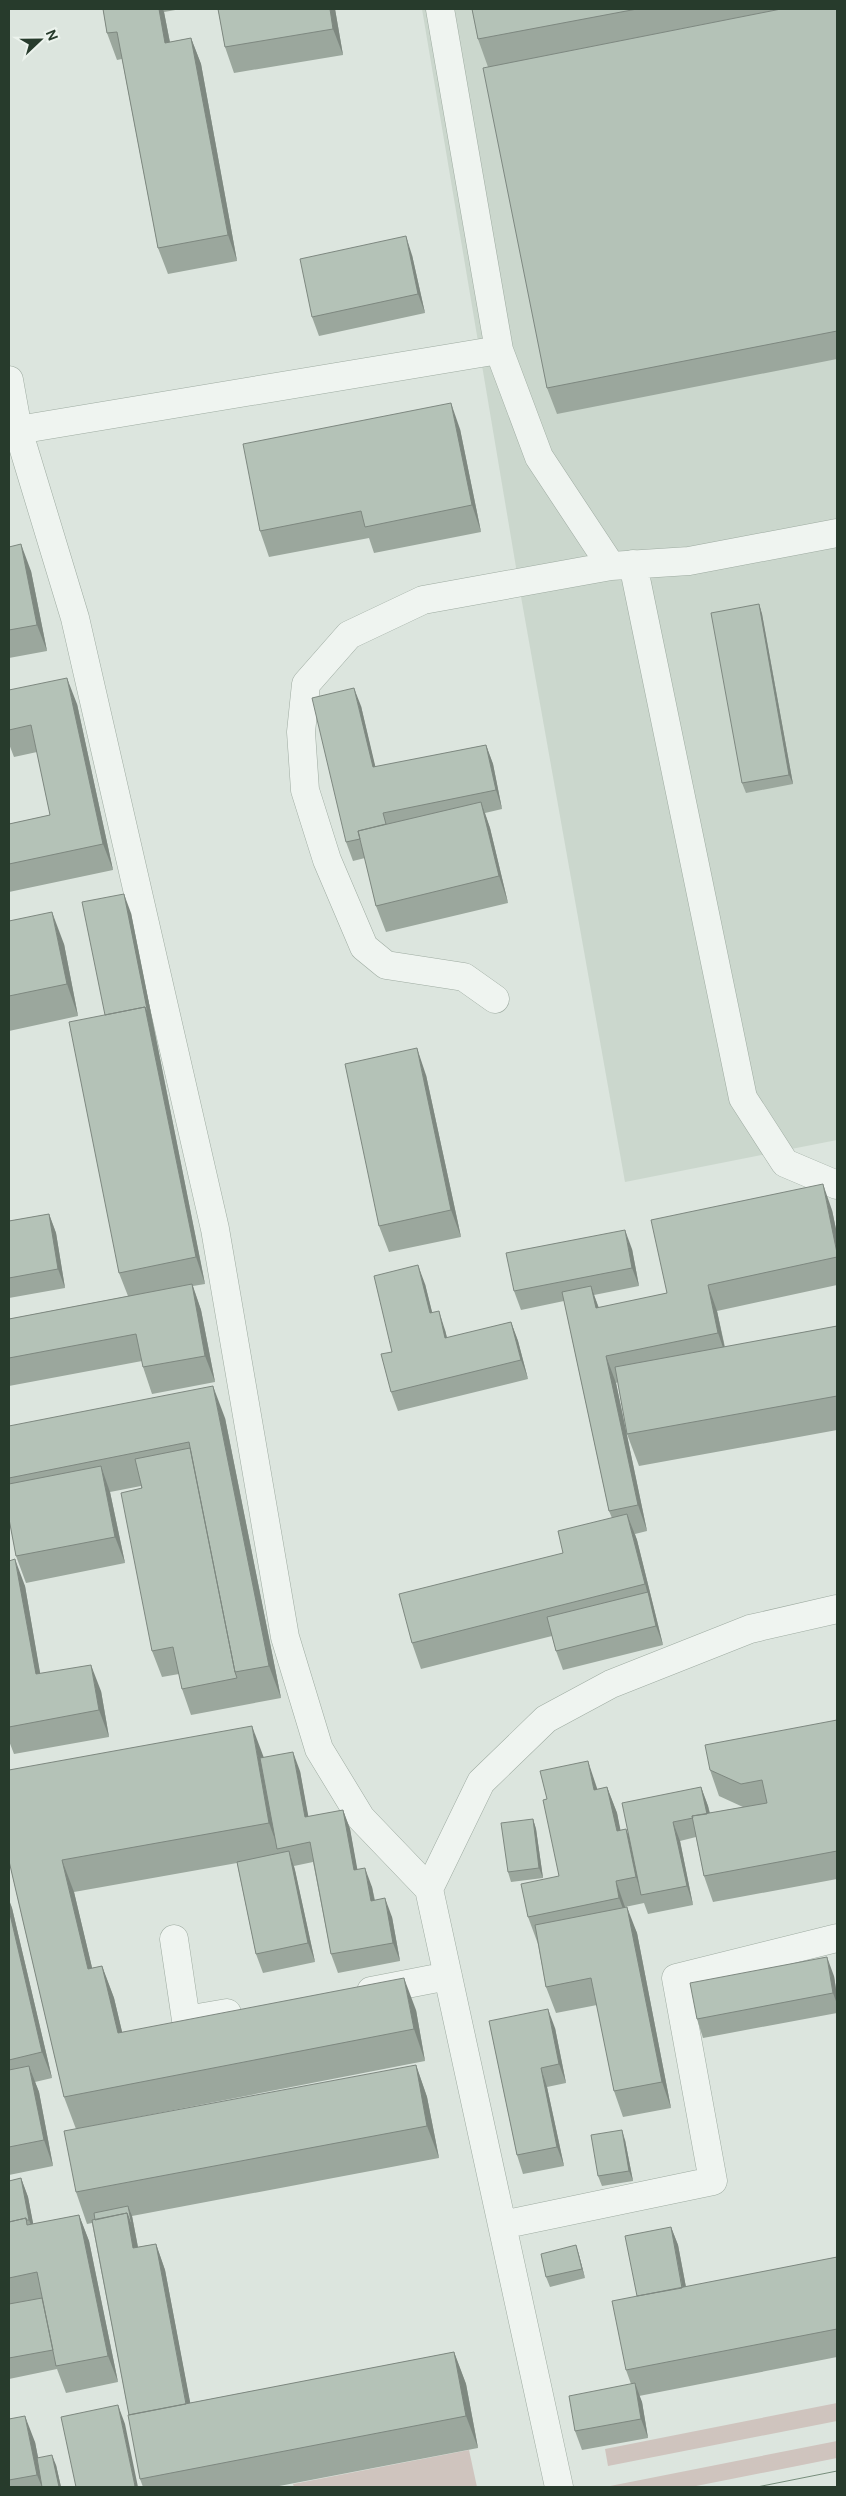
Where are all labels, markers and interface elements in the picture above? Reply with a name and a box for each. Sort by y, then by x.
north arrow [15,15,65,65]
text: N [42,27,62,43]

